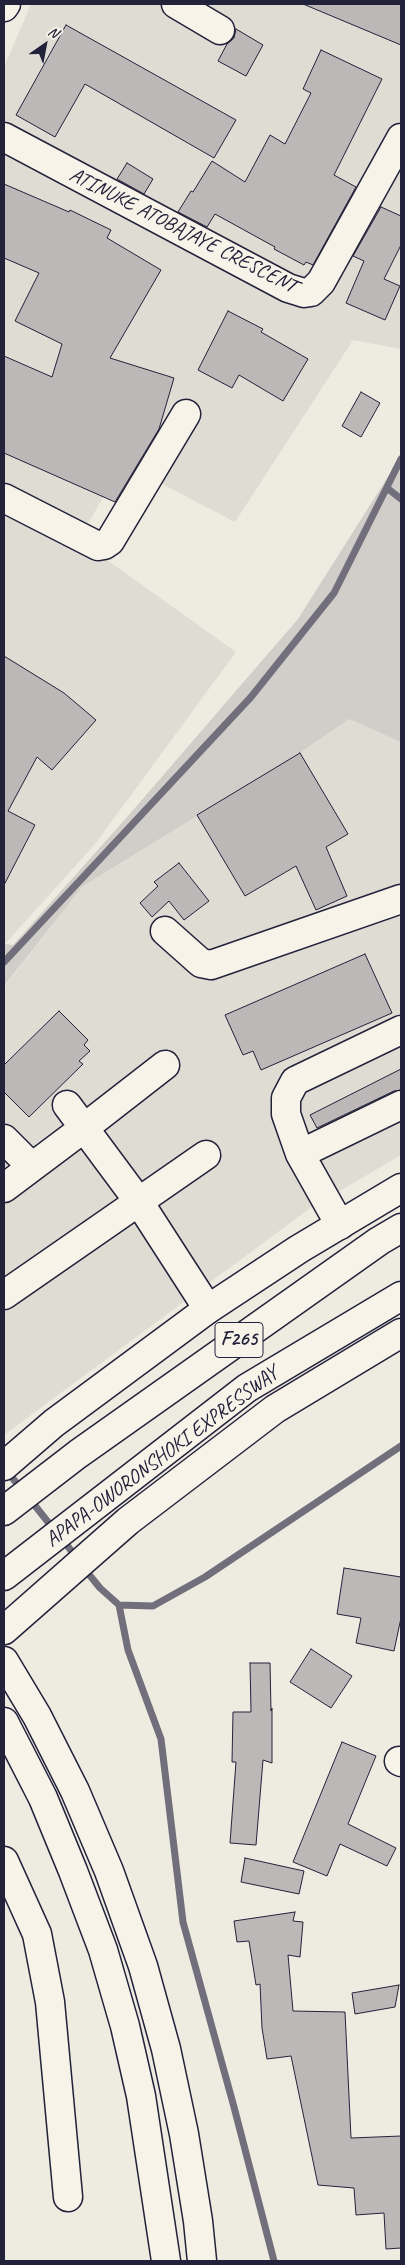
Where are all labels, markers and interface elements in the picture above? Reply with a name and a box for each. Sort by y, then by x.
north arrow [20,20,70,70]
text: N [45,23,62,41]
street label: ATINUKE ATOBAJAYE CRESCENT [65,163,301,299]
road number: F265 [215,1322,263,1358]
street label: APAPA-OWORONSHOKI EXPRESSWAY [41,1361,283,1553]

